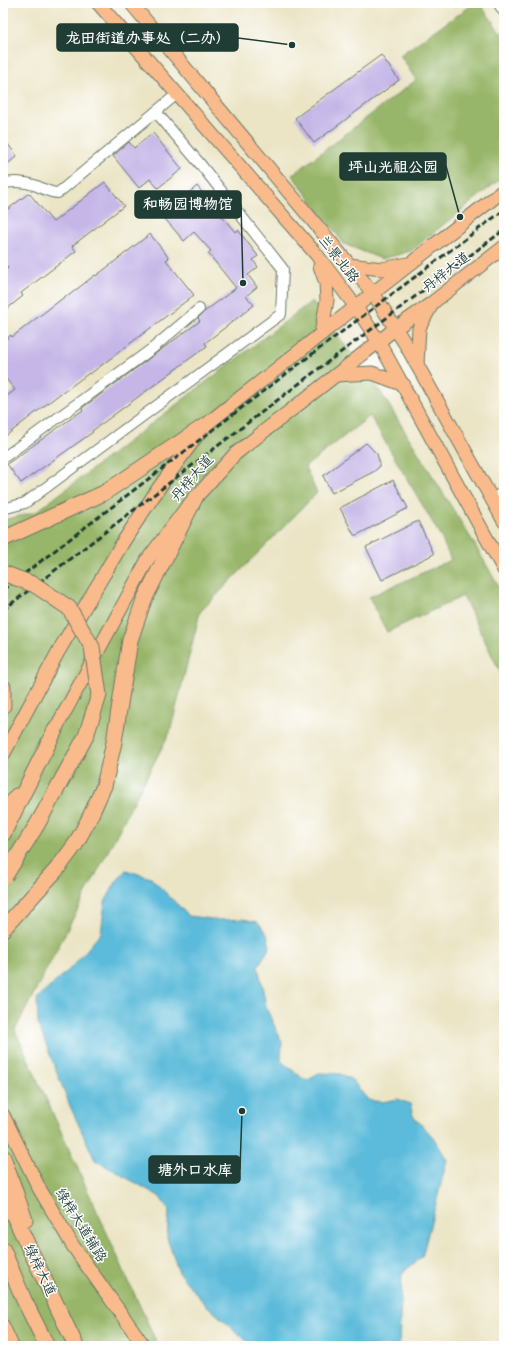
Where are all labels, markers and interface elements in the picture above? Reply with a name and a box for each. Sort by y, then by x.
callout: 龙田街道办事处（二办） [57,24,238,51]
text: 龙田街道办事处（二办） [65,29,231,47]
callout: 坪山光祖公园 [340,153,446,180]
text: 坪山光祖公园 [348,158,438,176]
callout: 和畅园博物馆 [135,191,241,218]
text: 和畅园博物馆 [143,195,233,213]
street label: 兰景北路 [315,232,363,286]
street label: 丹梓大道 [419,248,473,296]
street label: 丹梓大道 [167,451,217,505]
callout: 塘外口水库 [149,1156,240,1183]
text: 塘外口水库 [157,1161,233,1179]
street label: 绿梓大道辅路 [52,1185,110,1265]
street label: 绿梓大道 [20,1241,60,1299]

